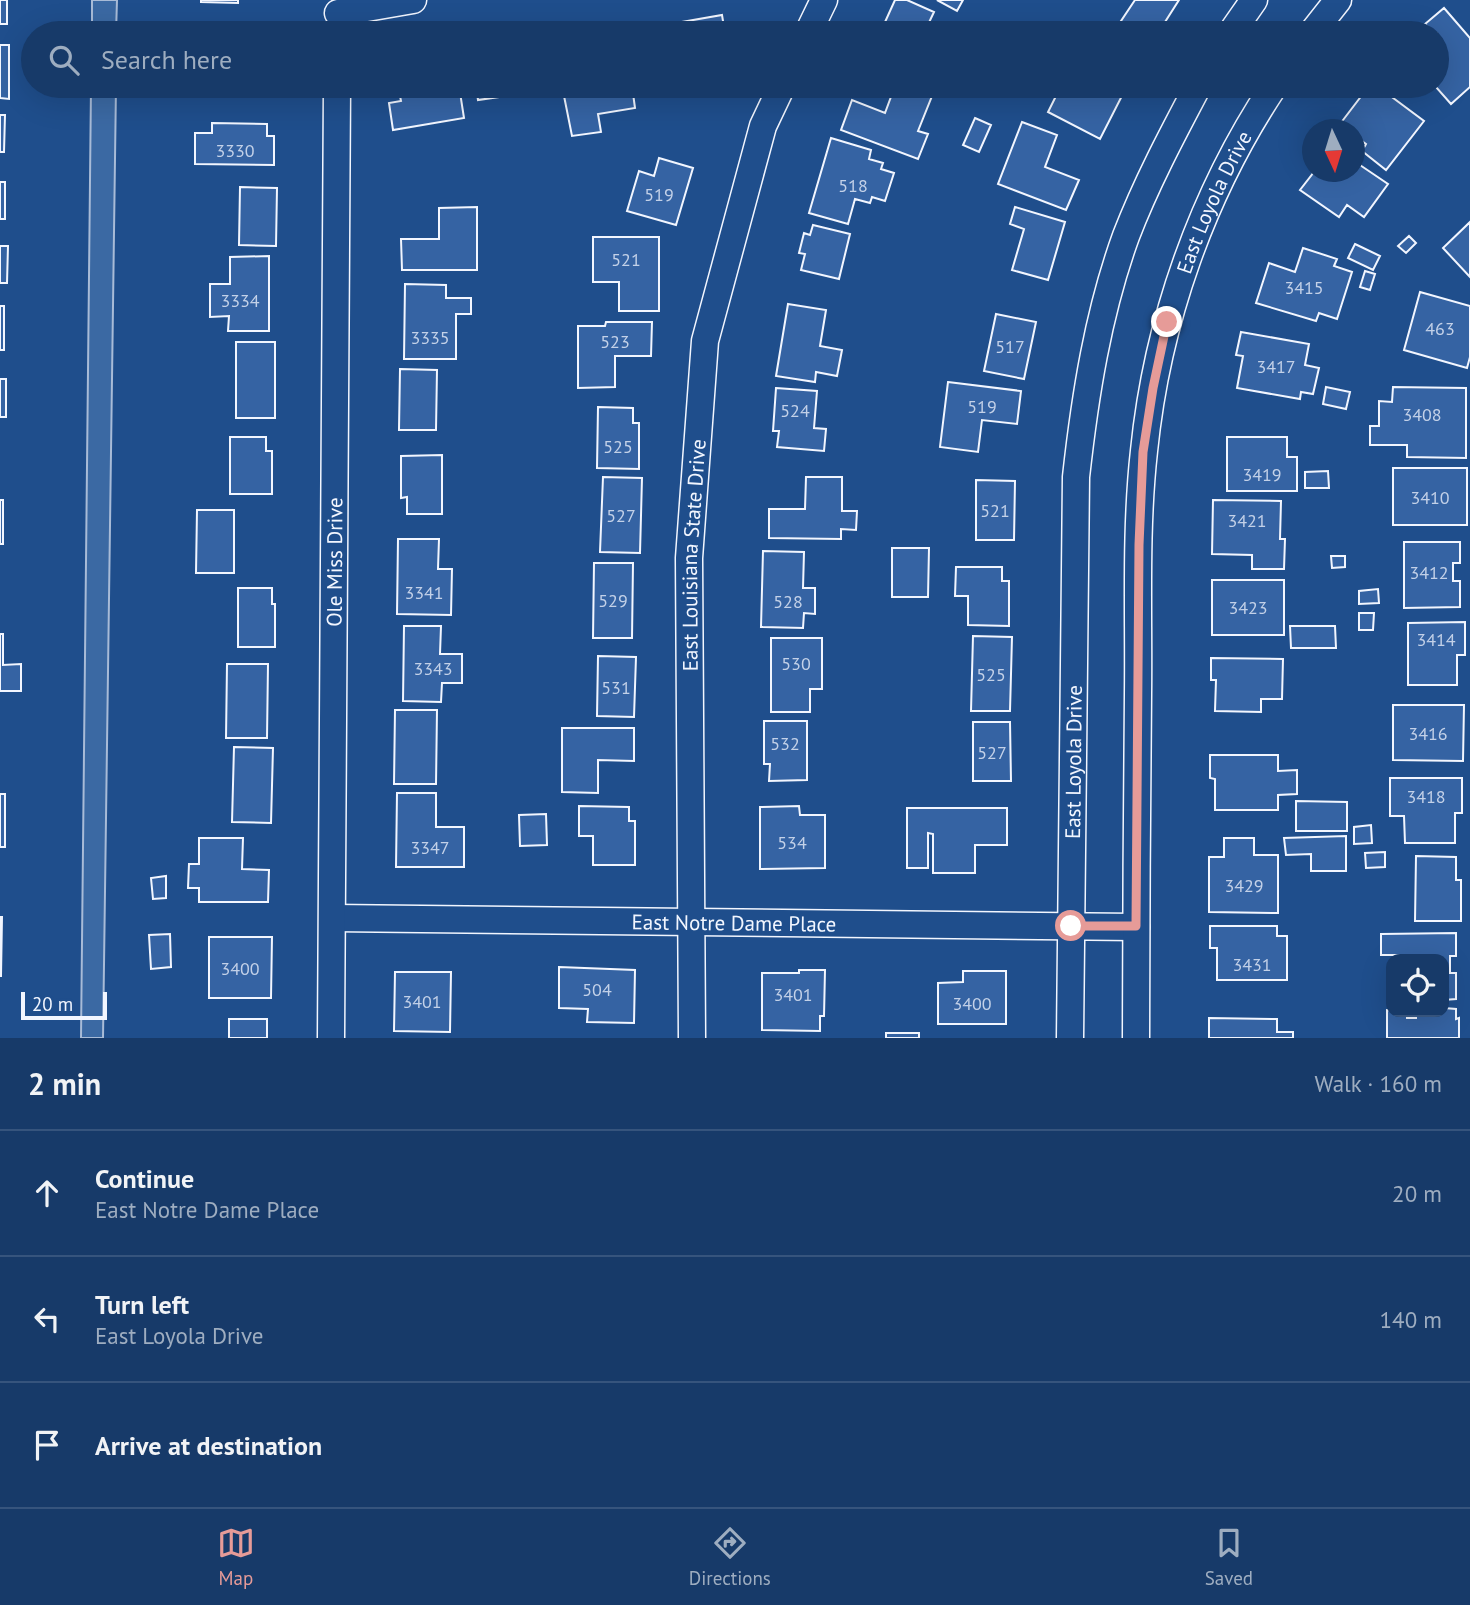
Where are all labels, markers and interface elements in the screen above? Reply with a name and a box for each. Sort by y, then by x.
search box [21,21,1449,98]
icon: search [45,41,83,79]
text: Search here [101,43,232,76]
north arrow [1302,119,1365,182]
street label: East Loyola Drive [1170,126,1257,277]
house number: 3330 [215,139,255,162]
house number: 518 [838,174,868,197]
house number: 519 [644,183,674,206]
house number: 521 [611,248,641,271]
house number: 3415 [1284,276,1324,299]
house number: 3334 [220,289,260,312]
route end [1151,306,1182,337]
house number: 463 [1425,317,1455,340]
house number: 3335 [410,326,450,349]
house number: 523 [600,330,630,353]
house number: 517 [995,335,1025,358]
house number: 3417 [1256,355,1296,378]
house number: 519 [967,395,997,418]
house number: 524 [780,399,810,422]
house number: 3408 [1402,403,1442,426]
house number: 525 [603,435,633,458]
street label: East Louisiana State Drive [675,438,711,671]
house number: 3419 [1242,463,1282,486]
house number: 3410 [1410,486,1450,509]
street label: Ole Miss Drive [320,497,348,627]
house number: 521 [980,499,1010,522]
house number: 527 [606,504,636,527]
house number: 3421 [1227,509,1267,532]
house number: 3412 [1409,561,1449,584]
house number: 3341 [404,581,444,604]
house number: 529 [598,589,628,612]
house number: 528 [773,590,803,613]
house number: 3423 [1228,596,1268,619]
house number: 3414 [1416,628,1456,651]
house number: 530 [781,652,811,675]
house number: 3343 [413,657,453,680]
house number: 525 [976,663,1006,686]
house number: 531 [601,676,631,699]
street label: East Loyola Drive [1059,685,1087,839]
house number: 3416 [1408,722,1448,745]
house number: 532 [770,732,800,755]
house number: 527 [977,741,1007,764]
house number: 3418 [1406,785,1446,808]
house number: 534 [777,831,807,854]
house number: 3347 [410,836,450,859]
house number: 3429 [1224,874,1264,897]
street label: East Notre Dame Place [631,908,836,937]
route start [1055,910,1086,941]
house number: 3431 [1232,953,1272,976]
map controls [1386,954,1449,1017]
button: locate [1386,954,1449,1017]
house number: 3400 [220,957,260,980]
house number: 504 [582,978,612,1001]
house number: 3401 [773,983,813,1006]
scale bar [21,989,107,1021]
house number: 3401 [402,990,442,1013]
text: 20 m [32,992,73,1016]
house number: 3400 [952,992,992,1015]
text: 2 min [28,1064,101,1103]
text: Walk · 160 m [1315,1069,1442,1098]
text: Continue [95,1162,194,1195]
icon: ahead [28,1174,66,1212]
text: 20 m [1392,1179,1442,1208]
text: East Notre Dame Place [95,1195,319,1224]
text: Turn left [95,1288,189,1321]
icon: left [28,1300,66,1338]
text: 140 m [1380,1305,1442,1334]
text: East Loyola Drive [95,1321,264,1350]
icon: arrive [28,1426,66,1464]
text: Arrive at destination [95,1429,322,1462]
tab: Map [217,1524,255,1590]
tab: Directions [689,1524,771,1590]
tab: Saved [1205,1524,1253,1590]

